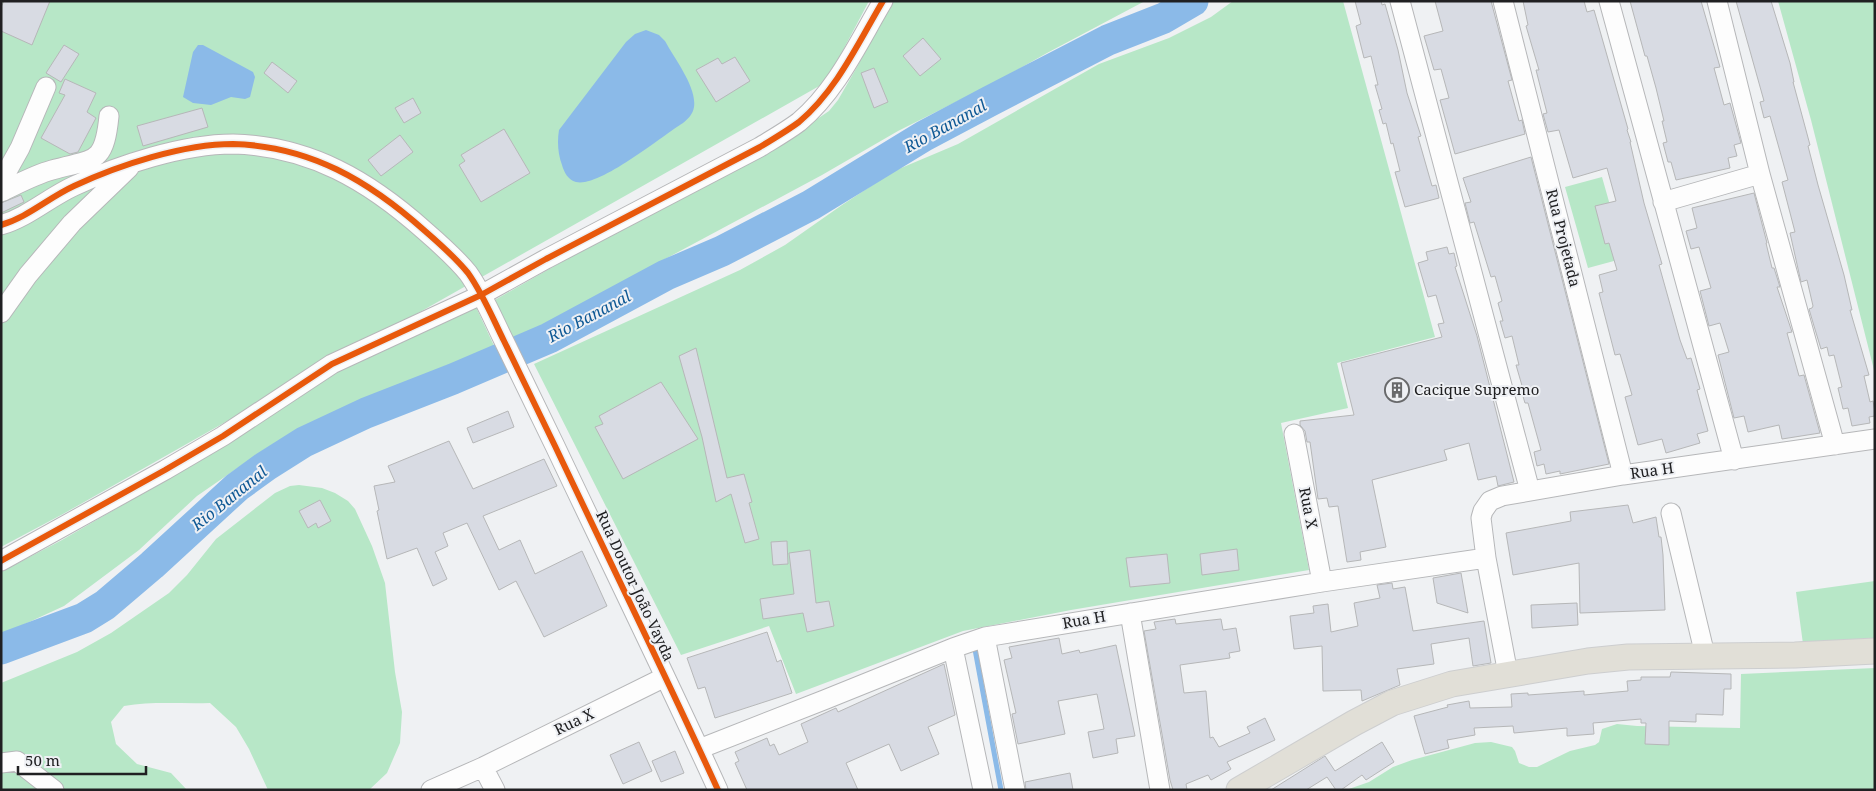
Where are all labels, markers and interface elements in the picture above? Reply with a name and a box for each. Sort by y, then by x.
water label: Rio Bananal [899,94,990,158]
street label: Rua Projetada [1542,187,1586,289]
water label: Rio Bananal [543,285,635,348]
building icon: Cacique Supremo [1384,377,1410,403]
place label: Cacique Supremo [1414,379,1539,399]
street label: Rua H [1629,457,1675,483]
water label: Rio Bananal [186,461,271,536]
street label: Rua X [1295,485,1323,530]
street label: Rua Doutor João Vayda [592,507,680,664]
street label: Rua H [1061,605,1107,633]
street label: Rua X [550,703,597,739]
scale bar [18,744,145,776]
text: 50 m [25,750,60,770]

